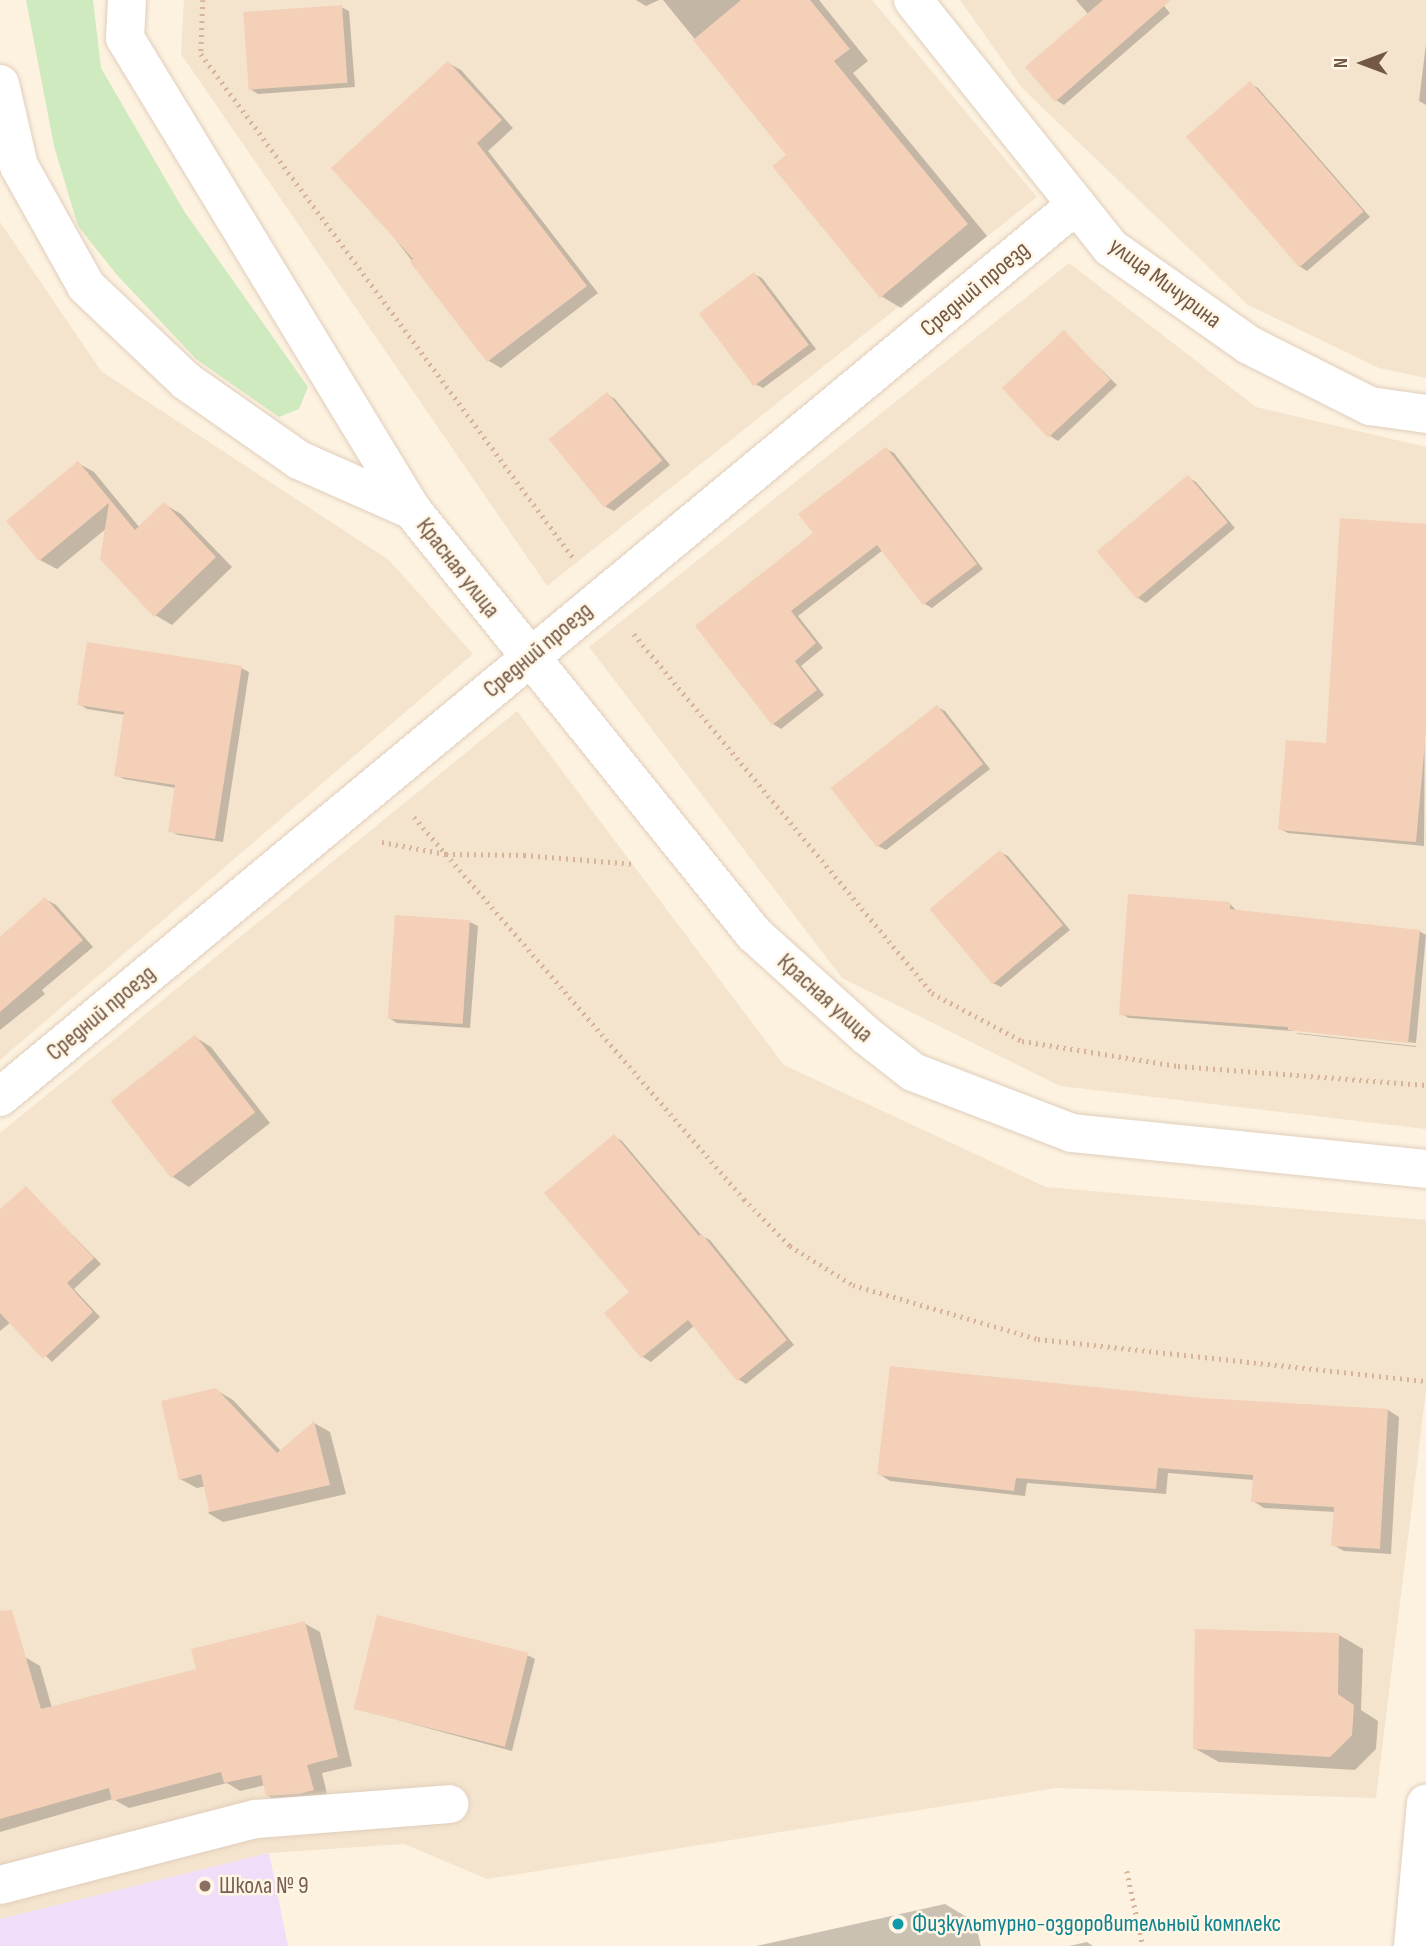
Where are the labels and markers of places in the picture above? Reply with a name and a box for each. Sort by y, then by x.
place label: Школа № 9 [219,1872,309,1900]
marker: Школа № 9 [197,1878,213,1894]
place label: Физкультурно-оздоровительный комплекс [912,1910,1281,1938]
marker: Физкультурно-оздоровительный комплекс [890,1916,906,1932]

